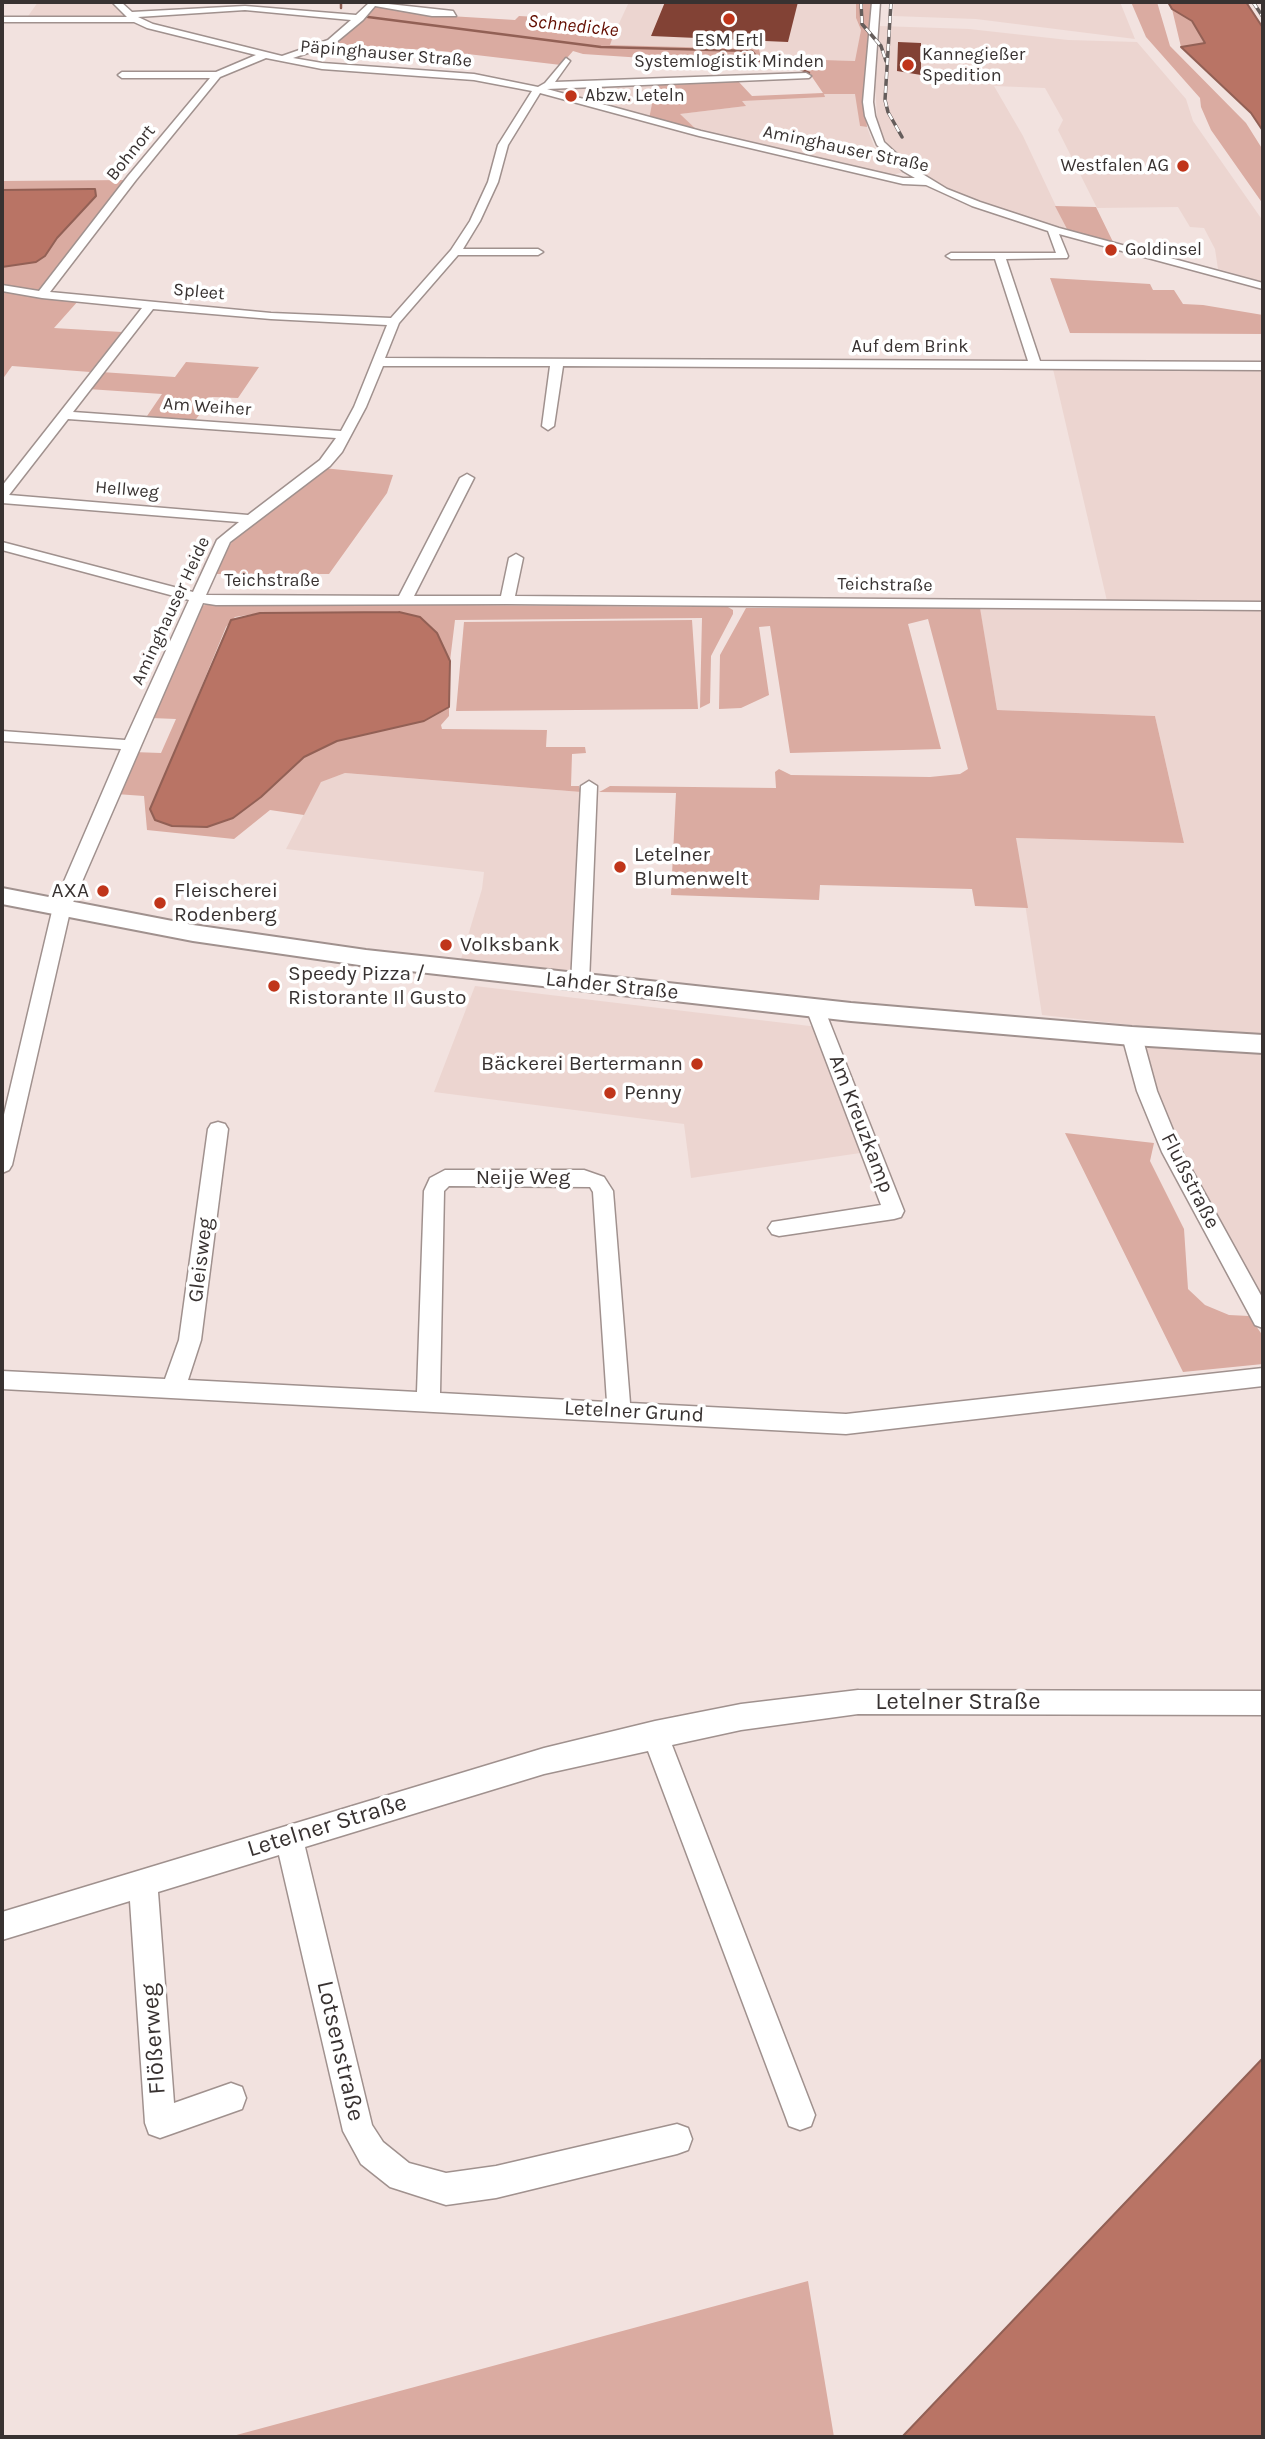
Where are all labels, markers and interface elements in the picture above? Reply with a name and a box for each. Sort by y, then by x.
water label: Schnedicke [527,10,619,42]
marker: ESM Ertl Systemlogistik Minden [721,11,737,27]
place label: ESM Ertl Systemlogistik Minden [634,30,824,72]
street label: Päpinghauser Straße [299,36,473,72]
place label: Kannegießer Spedition [922,44,1025,86]
marker: Kannegießer Spedition [900,57,916,73]
place label: Abzw. Leteln [585,85,685,107]
marker: Abzw. Leteln [563,88,579,104]
street label: Bohnort [102,121,160,185]
street label: Aminghauser Straße [761,121,931,177]
place label: Westfalen AG [1061,155,1169,177]
marker: Westfalen AG [1175,158,1191,174]
place label: Goldinsel [1125,239,1202,261]
marker: Goldinsel [1103,242,1119,258]
street label: Spleet [172,279,226,305]
street label: Auf dem Brink [852,336,968,358]
street label: Am Weiher [162,393,252,421]
street label: Hellweg [94,476,160,504]
street label: Aminghauser Heide [127,533,215,689]
street label: Teichstraße [224,570,320,592]
street label: Teichstraße [837,573,933,597]
place label: Letelner Blumenwelt [634,842,749,892]
marker: Letelner Blumenwelt [612,859,628,875]
place label: AXA [51,878,89,904]
place label: Fleischerei Rodenberg [174,878,278,928]
marker: AXA [95,883,111,899]
marker: Fleischerei Rodenberg [152,895,168,911]
place label: Volksbank [460,932,560,958]
marker: Volksbank [438,937,454,953]
place label: Speedy Pizza / Ristorante Il Gusto [288,961,466,1011]
street label: Lahder Straße [544,967,680,1005]
marker: Speedy Pizza / Ristorante Il Gusto [266,978,282,994]
place label: Bäckerei Bertermann [481,1051,683,1077]
street label: Am Kreuzkamp [823,1051,899,1197]
marker: Bäckerei Bertermann [689,1056,705,1072]
place label: Penny [624,1080,682,1106]
marker: Penny [602,1085,618,1101]
street label: Flußstraße [1155,1129,1225,1233]
street label: Neije Weg [476,1165,570,1191]
street label: Gleisweg [183,1216,219,1304]
street label: Letelner Grund [563,1396,705,1428]
street label: Letelner Straße [875,1688,1041,1716]
street label: Letelner Straße [244,1788,410,1864]
street label: Lotsenstraße [310,1978,370,2124]
street label: Flößerweg [136,1982,172,2096]

